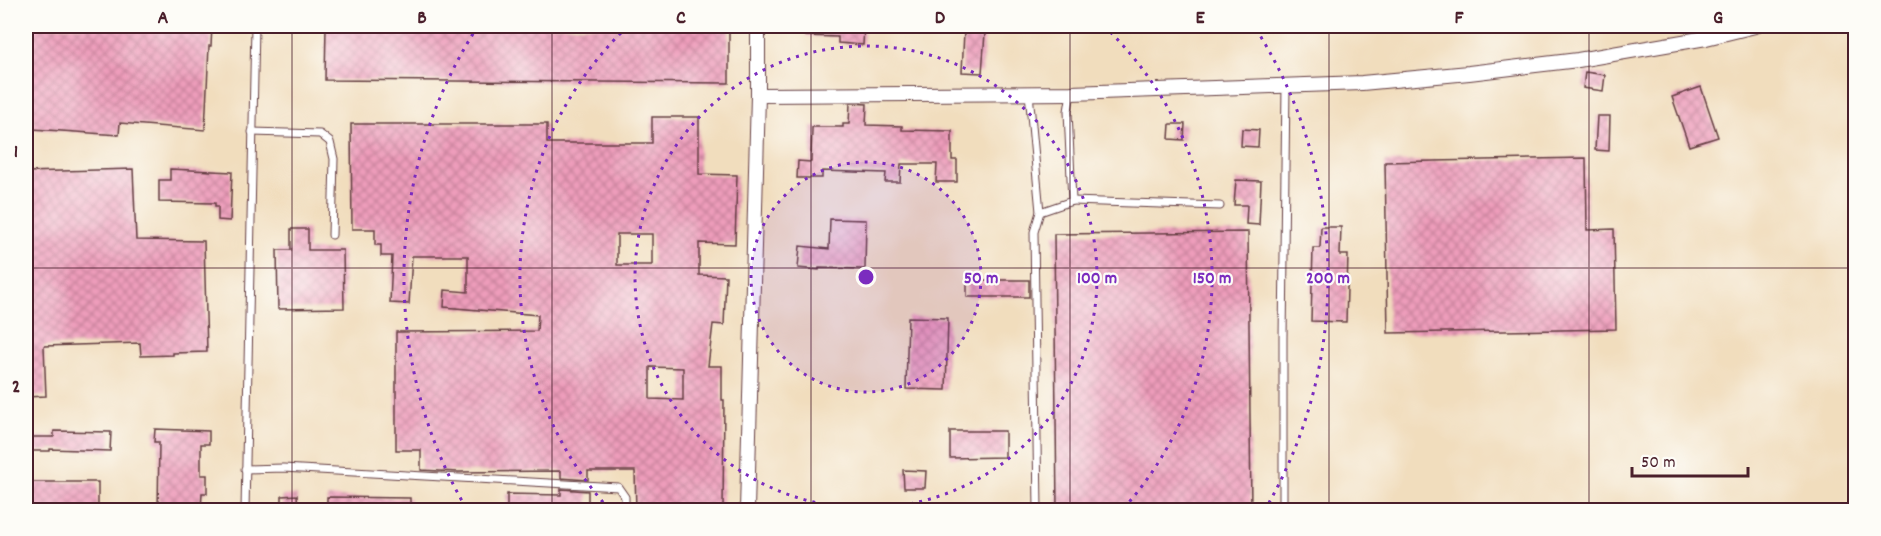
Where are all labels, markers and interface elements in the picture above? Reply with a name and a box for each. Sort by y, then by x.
text: A [158,5,169,33]
text: B [417,5,427,33]
text: C [676,5,686,33]
text: D [935,5,946,33]
text: E [1195,5,1205,33]
text: F [1455,5,1465,33]
text: G [1713,5,1723,33]
text: 1 [14,139,18,167]
centre of rings [856,267,876,287]
text: 50 m [964,267,998,292]
text: 100 m [1077,267,1117,292]
text: 150 m [1193,267,1231,292]
text: 200 m [1306,267,1350,292]
text: 2 [12,374,20,402]
scale bar [1632,440,1748,478]
text: 50 m [1641,451,1676,476]

